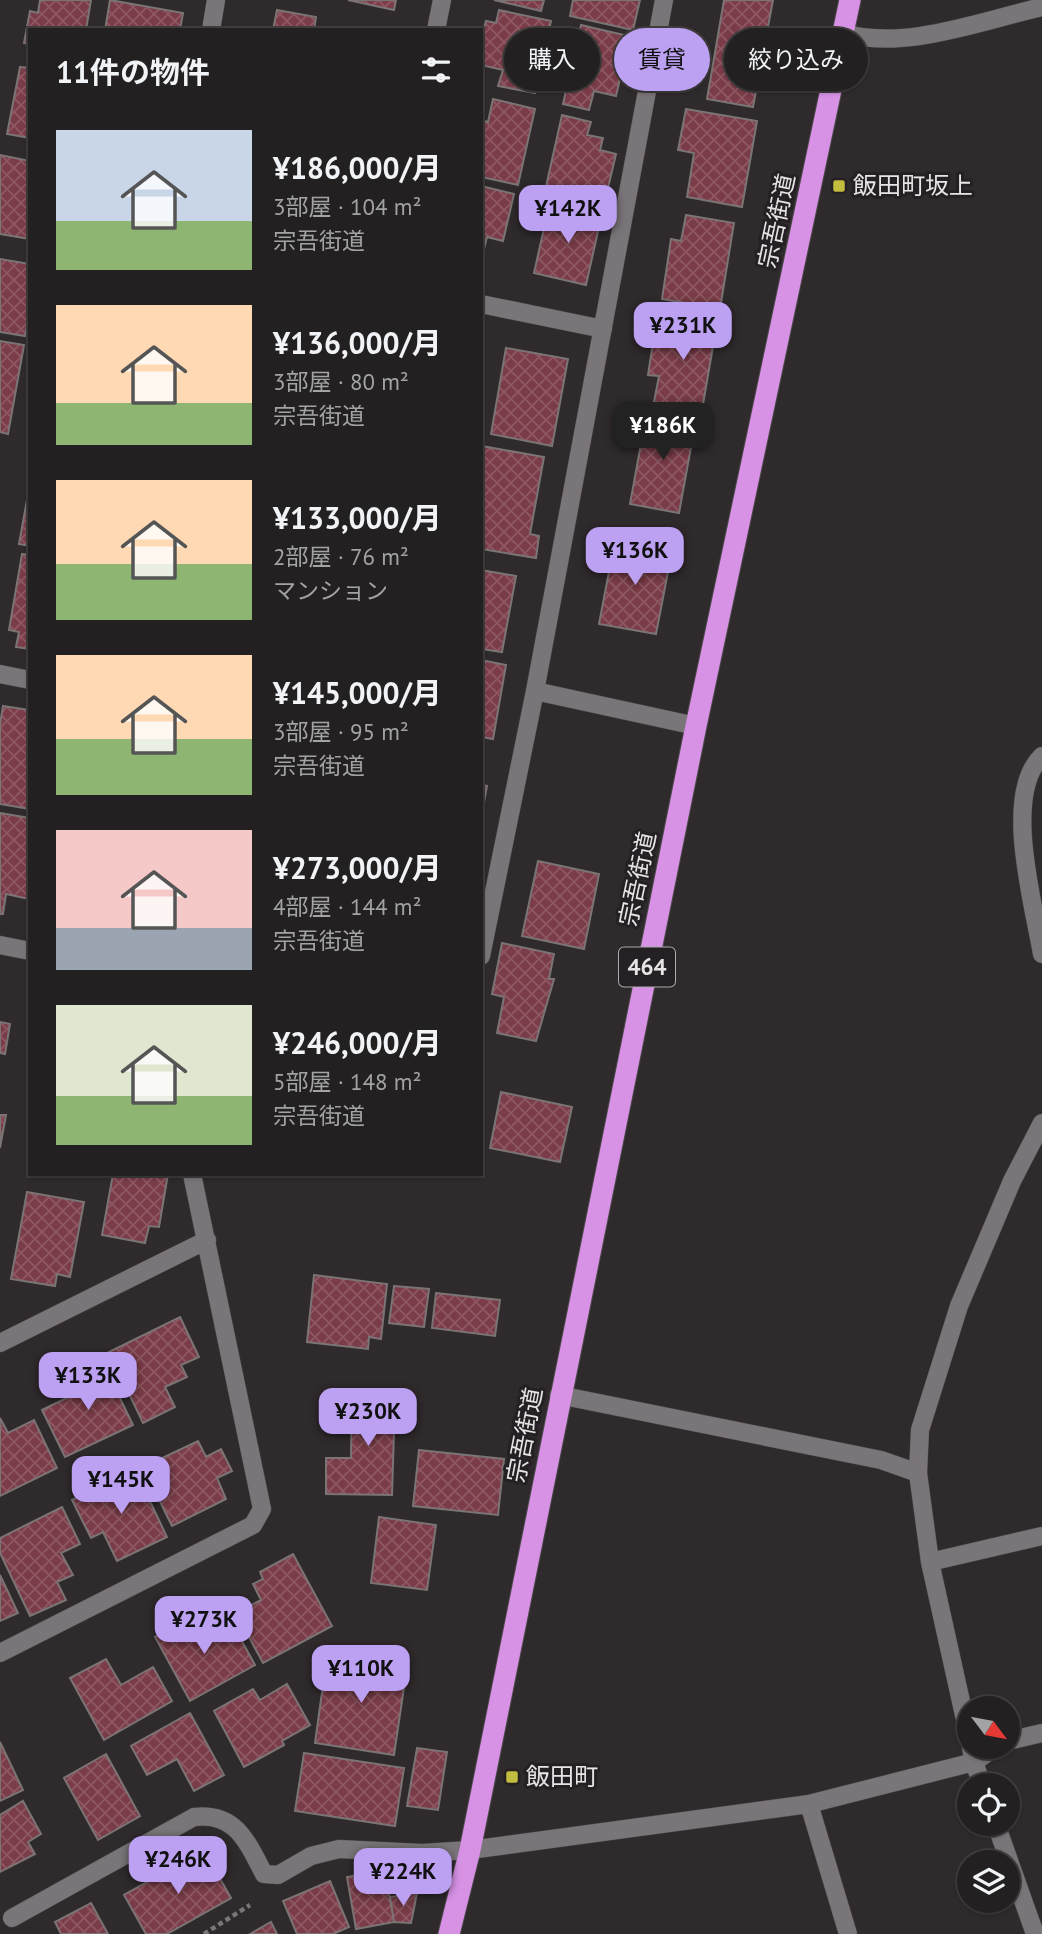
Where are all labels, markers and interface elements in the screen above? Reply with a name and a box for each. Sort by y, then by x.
chip: 購入 [504,28,600,91]
chip: 賃貸 [614,28,710,91]
chip: 絞り込み [724,28,868,91]
icon: filters [417,51,455,89]
text: 11件の物件 [56,52,210,91]
text: ¥186,000/月 [273,148,442,187]
icon: home [112,158,196,242]
place label: 飯田町坂上 [853,170,973,201]
street label: 宗吾街道 [751,171,802,271]
marker: 飯田町坂上 [831,178,847,194]
pin: ¥142K [519,186,617,245]
text: 3部屋 · 104 m² [273,192,421,221]
text: ¥142K [535,193,601,222]
text: 宗吾街道 [273,226,365,255]
pin: ¥231K [634,302,732,362]
text: ¥231K [650,310,716,339]
text: ¥136,000/月 [273,323,442,362]
icon: home [112,333,196,417]
text: 3部屋 · 80 m² [273,367,409,396]
text: 宗吾街道 [273,401,365,430]
pin: ¥186K [614,402,712,462]
text: ¥186K [630,410,696,439]
text: ¥133,000/月 [273,498,442,537]
icon: home [112,508,196,592]
pin: ¥136K [586,528,684,587]
text: ¥136K [602,535,668,564]
text: 2部屋 · 76 m² [273,542,409,571]
text: マンション [273,576,388,605]
text: ¥145,000/月 [273,673,442,712]
icon: home [112,683,196,767]
text: 3部屋 · 95 m² [273,717,409,746]
text: 宗吾街道 [273,751,365,780]
street label: 宗吾街道 [612,829,663,929]
text: ¥273,000/月 [273,848,442,887]
icon: home [112,858,196,942]
text: 4部屋 · 144 m² [273,892,421,921]
text: 宗吾街道 [273,926,365,955]
road number: 464 [619,948,675,986]
text: ¥246,000/月 [273,1023,442,1062]
icon: home [112,1033,196,1117]
text: 5部屋 · 148 m² [273,1067,421,1096]
text: 宗吾街道 [273,1101,365,1130]
pin: ¥133K [39,1352,137,1412]
text: ¥133K [55,1360,121,1389]
street label: 宗吾街道 [500,1385,549,1485]
pin: ¥230K [319,1388,417,1448]
text: ¥230K [335,1396,401,1425]
pin: ¥145K [72,1456,170,1516]
text: ¥145K [88,1464,154,1493]
pin: ¥273K [155,1596,253,1656]
text: ¥273K [171,1604,237,1633]
pin: ¥110K [312,1646,410,1705]
text: ¥110K [328,1653,394,1682]
north arrow [957,1696,1020,1759]
map controls [957,1696,1020,1913]
place label: 飯田町 [526,1761,598,1792]
marker: 飯田町 [504,1769,520,1785]
button: locate [957,1773,1020,1836]
pin: ¥246K [129,1836,227,1896]
text: ¥246K [145,1844,211,1873]
pin: ¥224K [354,1848,452,1908]
button: layers [957,1850,1020,1913]
text: ¥224K [370,1856,436,1885]

